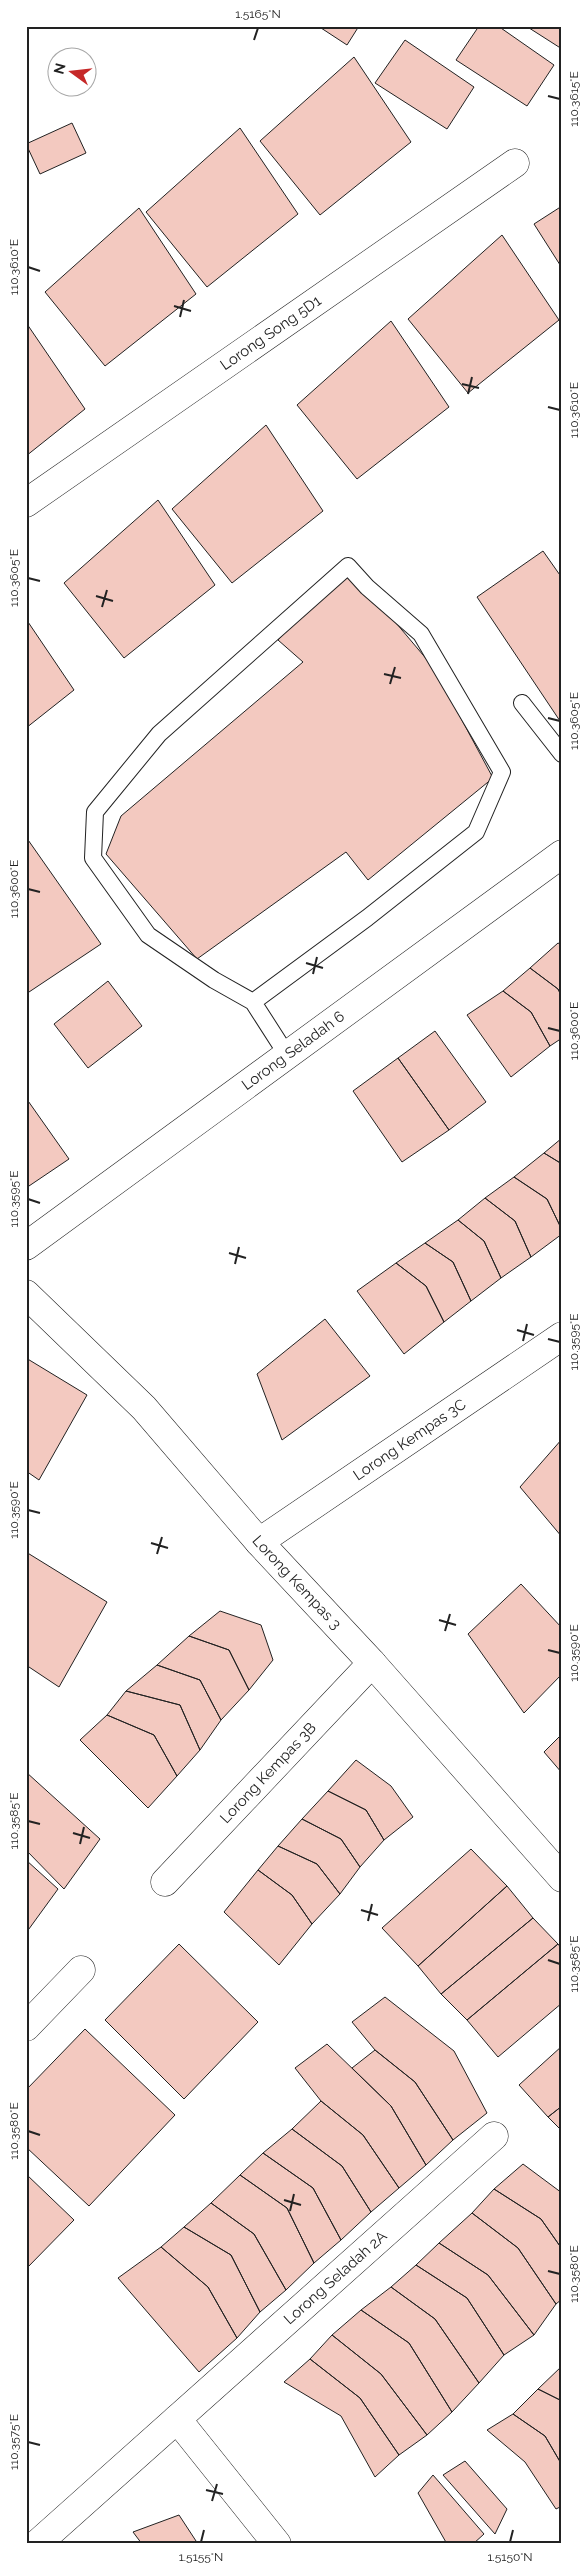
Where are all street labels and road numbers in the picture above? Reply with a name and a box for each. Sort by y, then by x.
street label: Lorong Song 5D1 [217,291,325,374]
street label: Lorong Seladah 6 [238,1007,348,1094]
street label: Lorong Kempas 3C [350,1395,469,1484]
street label: Lorong Kempas 3 [249,1532,345,1633]
street label: Lorong Kempas 3B [216,1719,320,1827]
street label: Lorong Seladah 2A [280,2227,390,2328]

